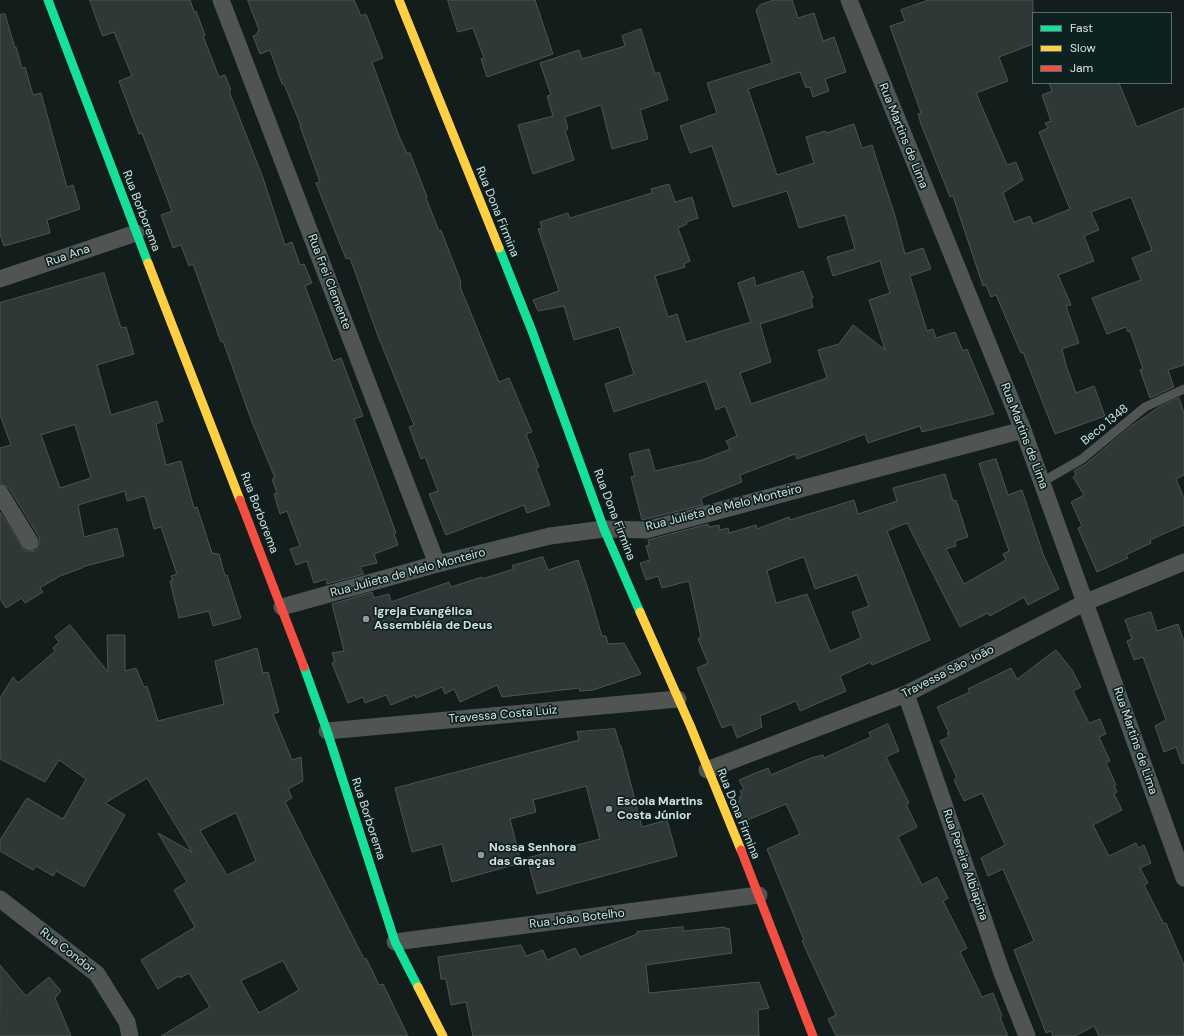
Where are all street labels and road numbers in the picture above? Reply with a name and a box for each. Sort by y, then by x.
street label: Rua Martins de Lima [875,81,931,191]
street label: Rua Dona Firmina [472,165,522,259]
street label: Rua Borborema [119,169,163,253]
street label: Rua Frei Clemente [304,232,354,332]
street label: Rua Ana [44,242,92,270]
street label: Rua Martins de Lima [997,381,1051,491]
street label: Beco 1348 [1078,402,1132,448]
street label: Rua Dona Firmina [590,467,638,563]
street label: Rua Borborema [237,471,281,555]
street label: Rua Julieta de Melo Monteiro [644,482,804,534]
street label: Rua Julieta de Melo Monteiro [329,545,487,601]
street label: Travessa São João [899,642,997,702]
street label: Rua Martins de Lima [1110,686,1160,796]
street label: Travessa Costa Luiz [448,703,558,727]
street label: Rua Dona Firmina [713,767,763,861]
street label: Rua Borborema [348,776,388,862]
street label: Rua Pereira Albiapina [939,808,991,922]
street label: Rua João Botelho [529,906,625,932]
street label: Rua Condor [37,925,97,977]

